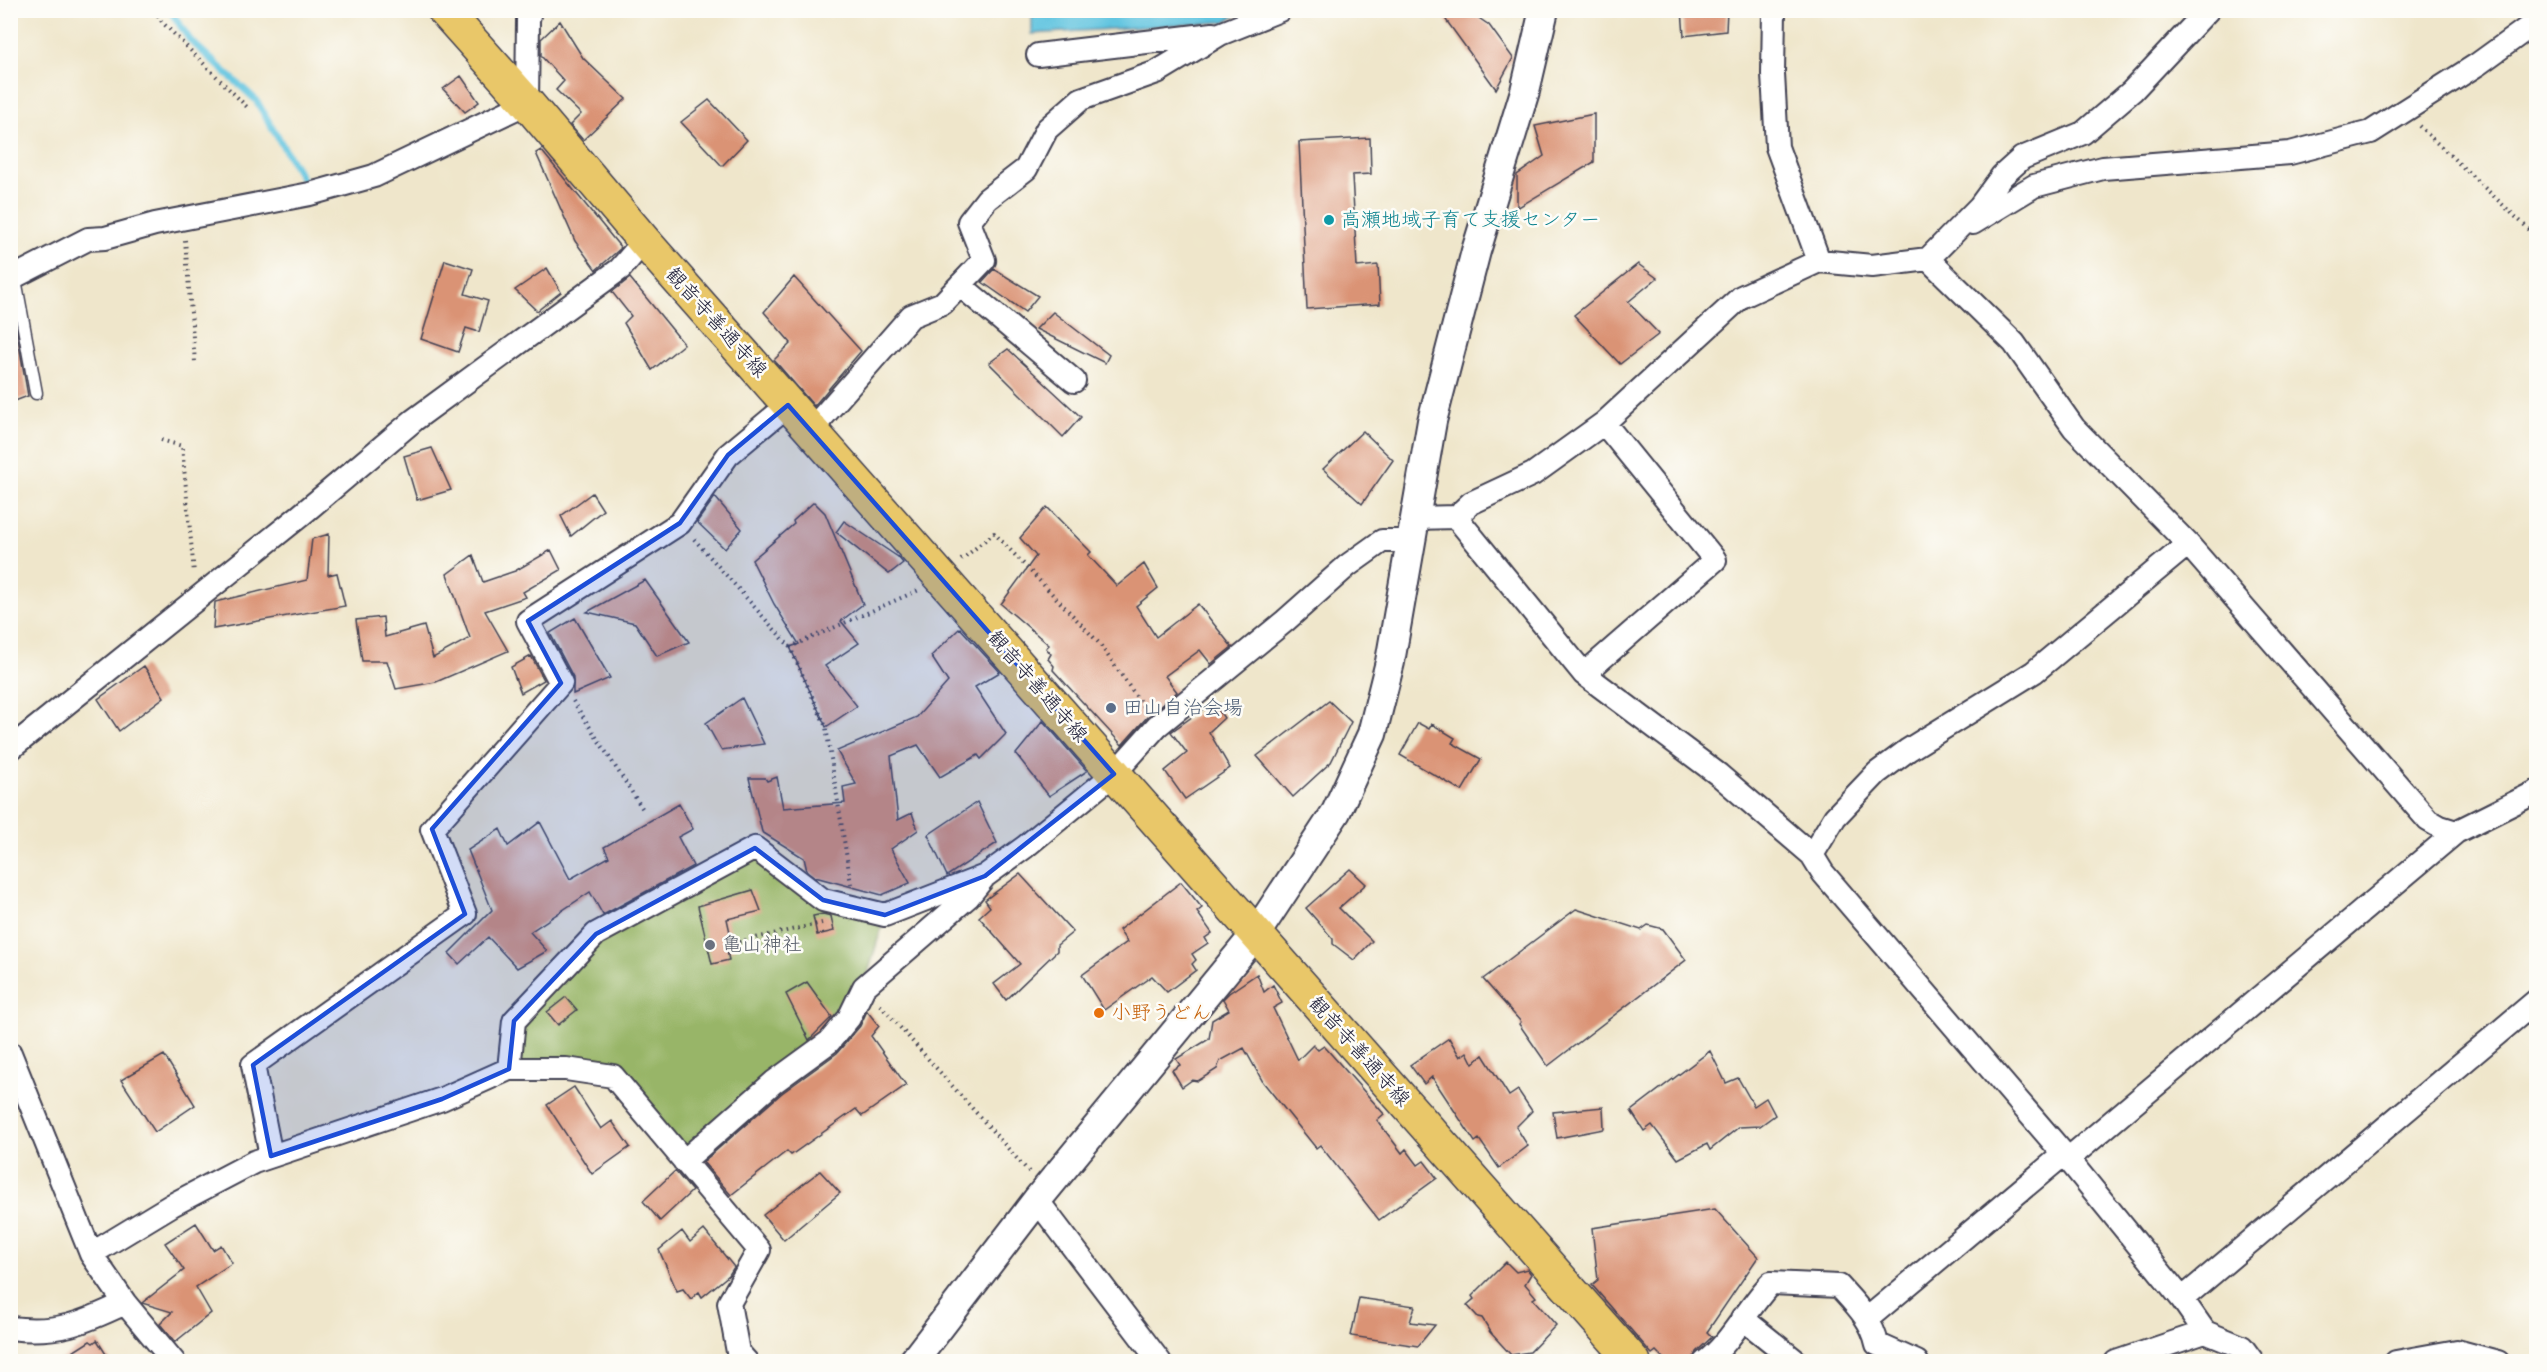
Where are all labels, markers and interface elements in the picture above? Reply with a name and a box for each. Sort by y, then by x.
place label: 高瀬地域子育て支援センター [1341,207,1600,234]
marker: 高瀬地域子育て支援センター [1322,213,1336,227]
street label: 観音寺善通寺線 [659,262,773,384]
street label: 観音寺善通寺線 [981,625,1093,749]
place label: 田山自治会場 [1123,695,1243,722]
marker: 田山自治会場 [1104,701,1118,715]
place label: 亀山神社 [722,932,802,959]
marker: 亀山神社 [703,938,717,952]
street label: 観音寺善通寺線 [1302,991,1416,1113]
place label: 小野うどん [1111,1000,1211,1027]
marker: 小野うどん [1092,1006,1106,1020]

